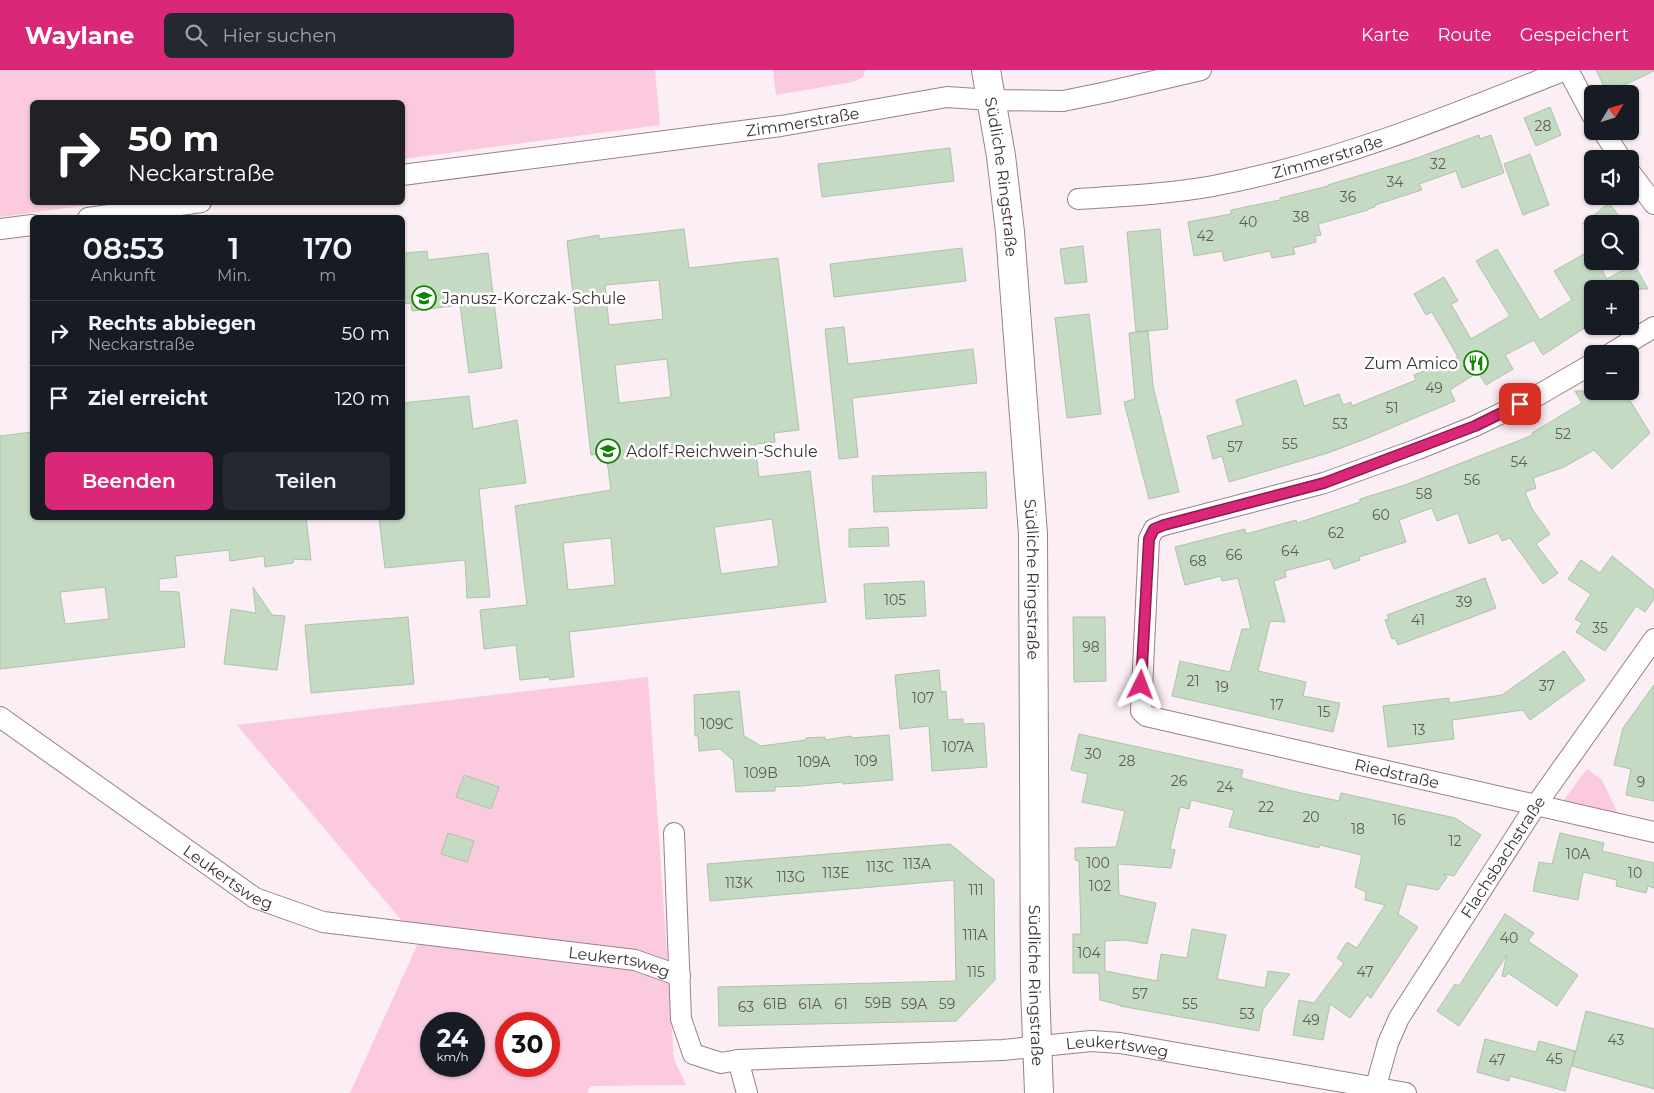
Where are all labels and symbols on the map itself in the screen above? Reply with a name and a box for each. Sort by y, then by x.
north arrow [1584,85,1639,140]
street label: Südliche Ringstraße [981,95,1021,257]
street label: Zimmerstraße [745,103,861,140]
house number: 28 [1535,117,1552,135]
street label: Zimmerstraße [1270,131,1385,182]
house number: 32 [1430,155,1446,173]
house number: 34 [1386,173,1404,191]
house number: 36 [1340,188,1357,206]
house number: 38 [1293,208,1309,226]
house number: 40 [1239,213,1257,231]
house number: 42 [1196,227,1214,245]
school or university icon: Janusz-Korczak-Schule [411,285,437,311]
place label: Janusz-Korczak-Schule [441,289,626,308]
restaurant icon: Zum Amico [1463,350,1489,376]
place label: Zum Amico [1364,354,1458,373]
house number: 49 [1425,379,1443,397]
pin [1499,383,1541,425]
house number: 51 [1386,399,1398,417]
house number: 53 [1332,415,1348,433]
house number: 52 [1555,425,1571,443]
house number: 55 [1282,435,1298,453]
school or university icon: Adolf-Reichwein-Schule [595,438,621,464]
house number: 57 [1227,438,1243,456]
place label: Adolf-Reichwein-Schule [626,442,818,461]
house number: 54 [1510,453,1528,471]
house number: 56 [1464,471,1481,489]
house number: 58 [1416,485,1432,503]
street label: Südliche Ringstraße [1021,498,1043,660]
house number: 60 [1372,506,1390,524]
house number: 62 [1328,524,1344,542]
house number: 64 [1281,542,1300,560]
house number: 66 [1225,546,1243,564]
house number: 68 [1189,552,1207,570]
house number: 105 [884,591,906,609]
house number: 39 [1456,593,1472,611]
house number: 41 [1411,611,1425,629]
house number: 35 [1592,619,1608,637]
house number: 98 [1082,638,1100,656]
position arrow [1114,658,1166,710]
house number: 21 [1186,672,1200,690]
house number: 37 [1539,677,1555,695]
house number: 19 [1215,678,1229,696]
house number: 107 [912,689,934,707]
house number: 17 [1270,696,1284,714]
house number: 15 [1318,703,1331,721]
house number: 109C [701,715,733,733]
house number: 13 [1413,721,1426,739]
house number: 107A [942,738,975,756]
house number: 30 [1084,745,1102,763]
house number: 109 [855,752,877,770]
house number: 28 [1119,752,1136,770]
house number: 109A [798,753,831,771]
street label: Riedstraße [1353,754,1441,792]
house number: 109B [744,764,778,782]
house number: 26 [1171,772,1188,790]
house number: 9 [1637,773,1645,791]
house number: 24 [1217,778,1234,796]
street label: Flachsbachstraße [1457,792,1549,921]
house number: 22 [1258,798,1274,816]
house number: 20 [1302,808,1320,826]
house number: 16 [1392,811,1406,829]
house number: 18 [1351,820,1365,838]
house number: 12 [1448,832,1462,850]
street label: Leukertsweg [180,841,275,913]
house number: 10A [1566,845,1591,863]
house number: 100 [1086,854,1110,872]
house number: 113A [903,855,932,873]
house number: 113C [866,858,894,876]
house number: 113E [822,864,850,882]
house number: 10 [1628,864,1642,882]
house number: 113G [777,868,805,886]
house number: 113K [725,874,753,892]
house number: 102 [1089,877,1111,895]
house number: 111 [968,881,984,899]
street label: Südliche Ringstraße [1025,905,1047,1066]
house number: 111A [962,926,989,944]
house number: 40 [1500,929,1518,947]
street label: Leukertsweg [567,942,673,981]
house number: 104 [1077,944,1102,962]
house number: 115 [967,963,985,981]
house number: 47 [1357,963,1373,981]
house number: 57 [1132,985,1148,1003]
house number: 59B [864,994,892,1012]
house number: 61B [763,995,787,1013]
house number: 61A [798,995,823,1013]
house number: 61 [834,995,848,1013]
house number: 59A [901,995,928,1013]
house number: 59 [939,995,955,1013]
house number: 55 [1182,995,1198,1013]
house number: 63 [738,998,754,1016]
house number: 53 [1239,1005,1255,1023]
house number: 49 [1302,1011,1320,1029]
speed limit sign: 30 [495,1012,560,1077]
street label: Leukertsweg [1065,1031,1170,1061]
house number: 43 [1608,1031,1625,1049]
house number: 45 [1545,1050,1563,1068]
house number: 47 [1489,1051,1505,1069]

